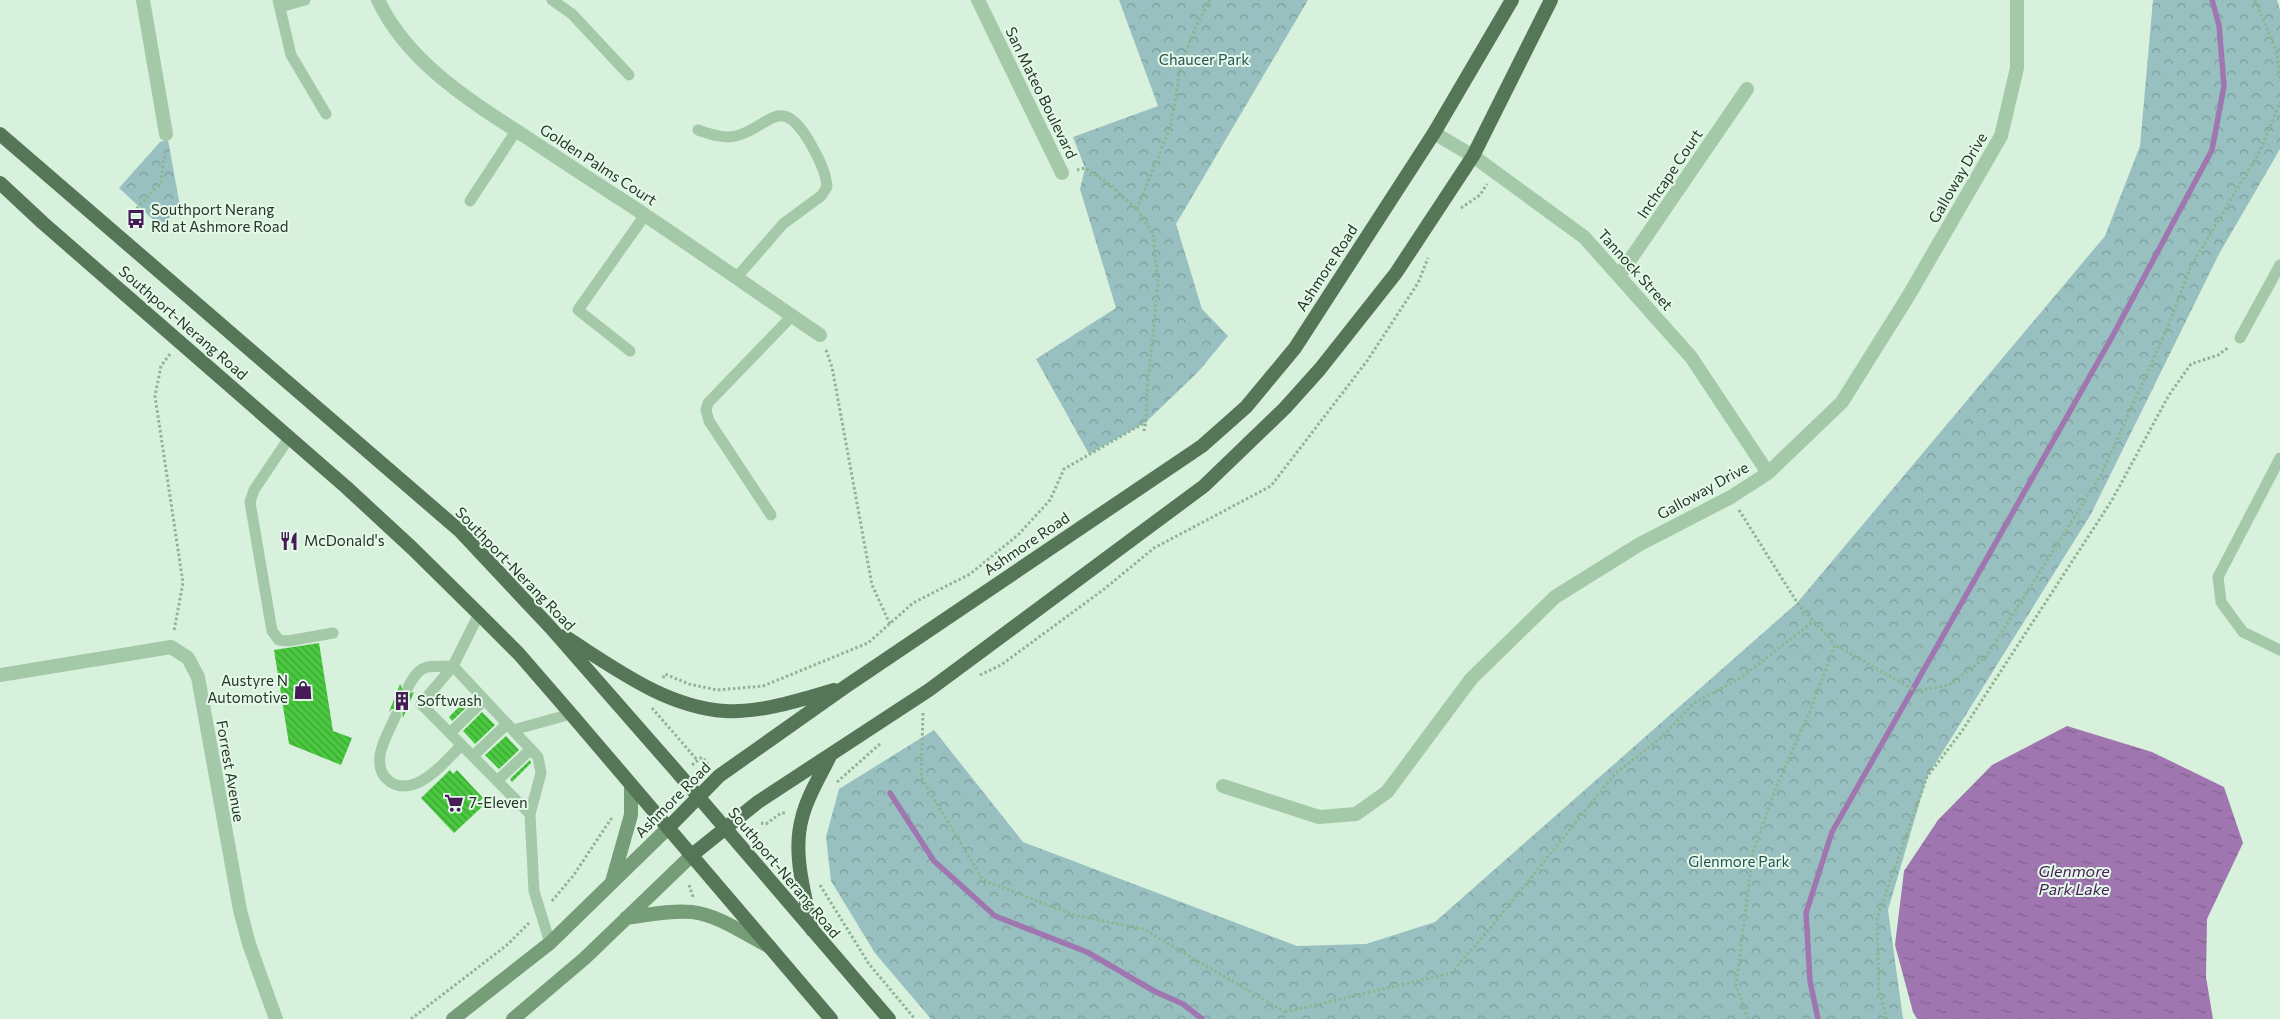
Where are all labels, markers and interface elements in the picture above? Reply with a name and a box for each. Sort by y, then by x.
street label: San Mateo Boulevard [1002,24,1082,161]
park label: Chaucer Park [1159,50,1249,68]
street label: Golden Palms Court [537,120,660,209]
street label: Inchcape Court [1633,126,1706,221]
street label: Galloway Drive [1924,129,1990,226]
place label: Southport Nerang Rd at Ashmore Road [151,200,288,235]
bus stop icon: Southport Nerang Rd at Ashmore Road [125,208,147,230]
street label: Ashmore Road [1292,221,1361,314]
street label: Tannock Street [1595,225,1677,314]
street label: Southport-Nerang Road [116,261,252,383]
street label: Galloway Drive [1654,458,1751,523]
street label: Southport-Nerang Road [452,503,579,634]
street label: Ashmore Road [980,508,1073,578]
restaurant icon: McDonald's [278,530,300,552]
place label: McDonald's [304,531,385,549]
place label: Austyre N Automotive [207,671,288,706]
shop icon: Austyre N Automotive [292,679,314,701]
building icon: Softwash [391,690,413,712]
place label: Softwash [417,691,482,709]
street label: Forrest Avenue [213,719,249,823]
street label: Ashmore Road [631,758,714,841]
supermarket icon: 7-Eleven [443,792,465,814]
place label: 7-Eleven [469,793,528,811]
street label: Southport-Nerang Road [725,803,845,941]
park label: Glenmore Park [1688,852,1790,870]
water label: Glenmore Park Lake [2038,861,2110,898]

